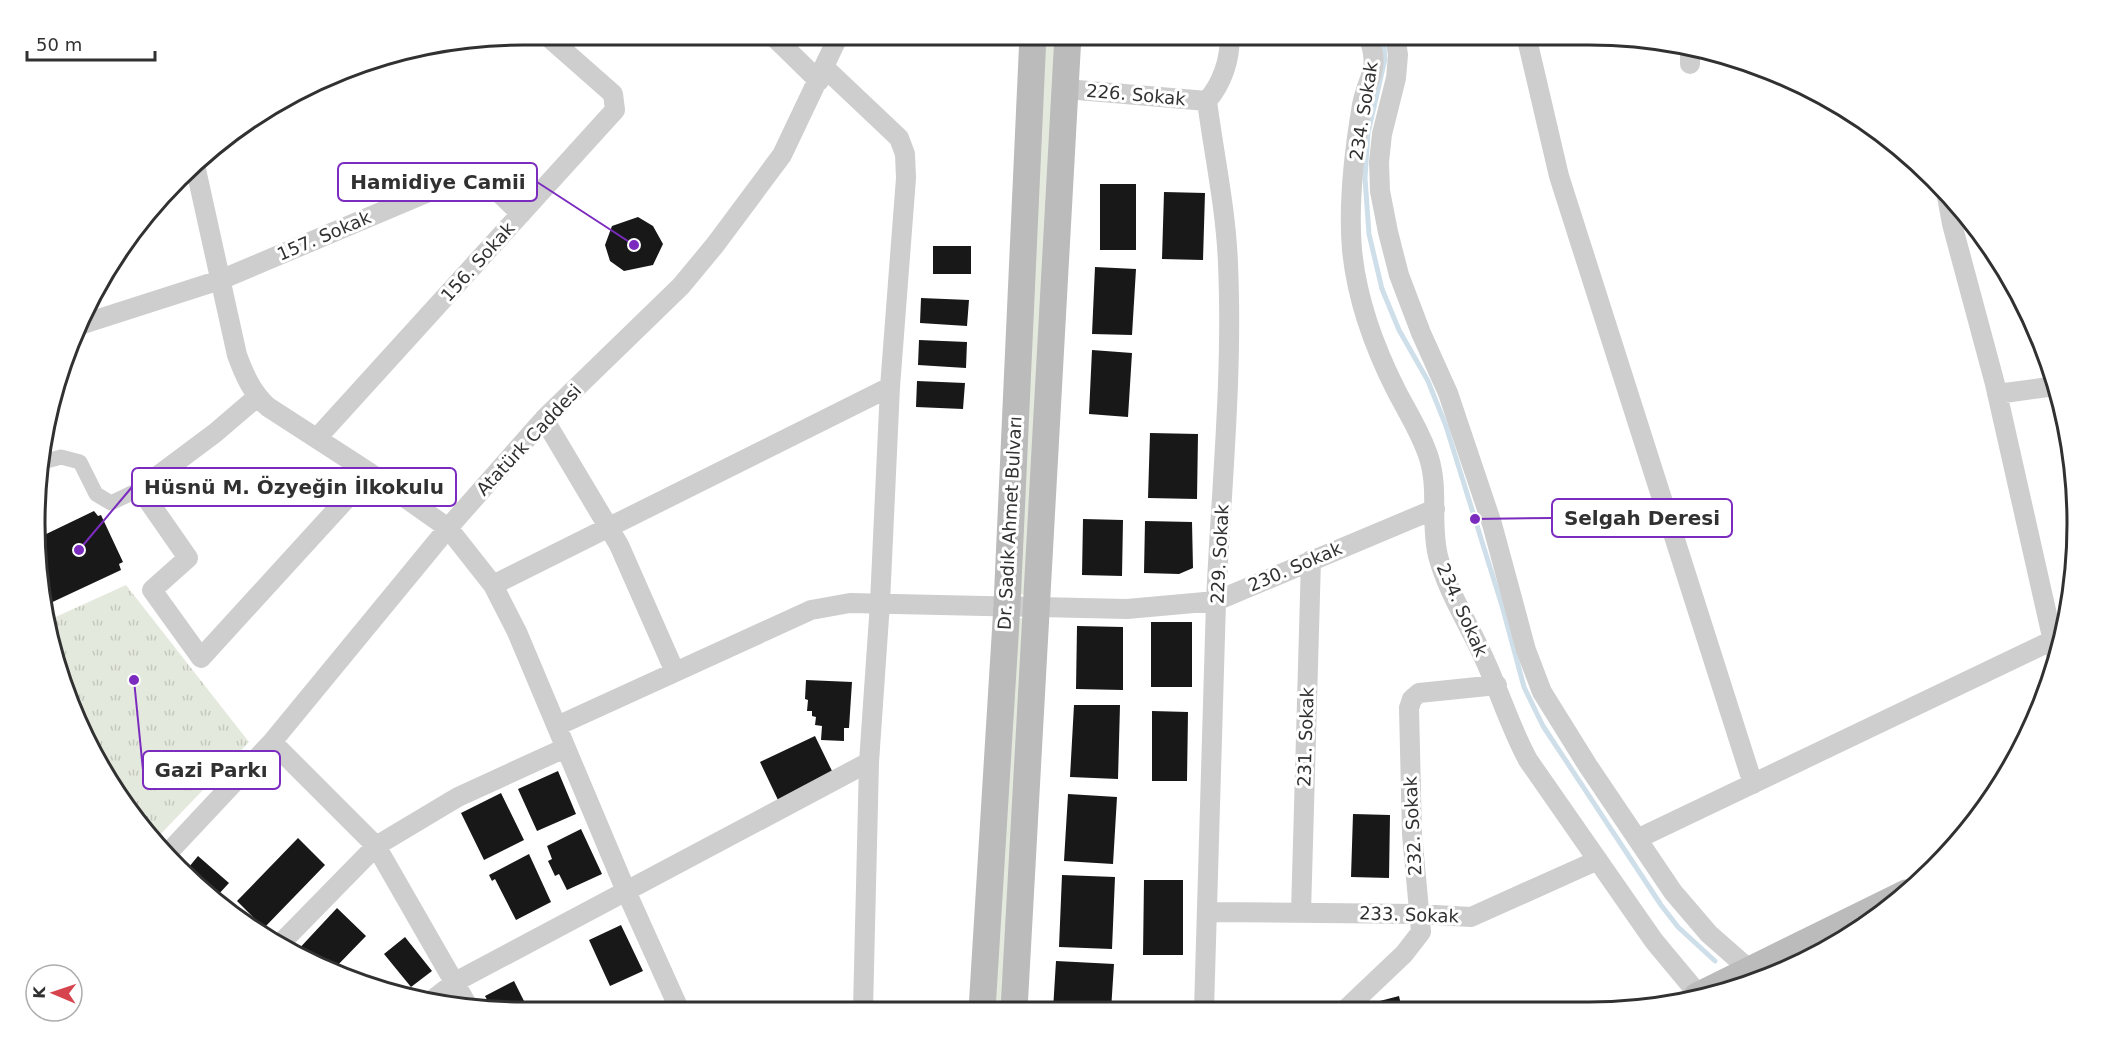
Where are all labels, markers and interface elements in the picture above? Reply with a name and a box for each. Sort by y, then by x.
scale bar [27,24,154,62]
text: 50 m [36,34,82,55]
street label: 234. Sokak [1345,59,1382,162]
street label: 226. Sokak [1085,80,1187,109]
callout: Hamidiye Camii [338,163,537,201]
text: Hamidiye Camii [350,170,526,194]
street label: 157. Sokak [274,206,374,265]
street label: 156. Sokak [436,217,519,306]
street label: Atatürk Caddesi [472,380,585,499]
street label: Dr. Sadık Ahmet Bulvarı [993,416,1026,630]
callout: Hüsnü M. Özyeğin İlkokulu [132,468,456,506]
text: Hüsnü M. Özyeğin İlkokulu [144,475,444,499]
callout: Selgah Deresi [1552,499,1732,537]
street label: 229. Sokak [1206,503,1233,604]
text: Selgah Deresi [1564,506,1720,530]
street label: 230. Sokak [1245,537,1345,596]
street label: 234. Sokak [1433,560,1493,660]
street label: 231. Sokak [1293,686,1318,787]
callout: Gazi Parkı [143,751,280,789]
text: Gazi Parkı [154,758,268,782]
street label: 232. Sokak [1399,775,1426,876]
street label: 233. Sokak [1359,902,1460,927]
north arrow [24,963,84,1023]
text: K [30,985,49,999]

